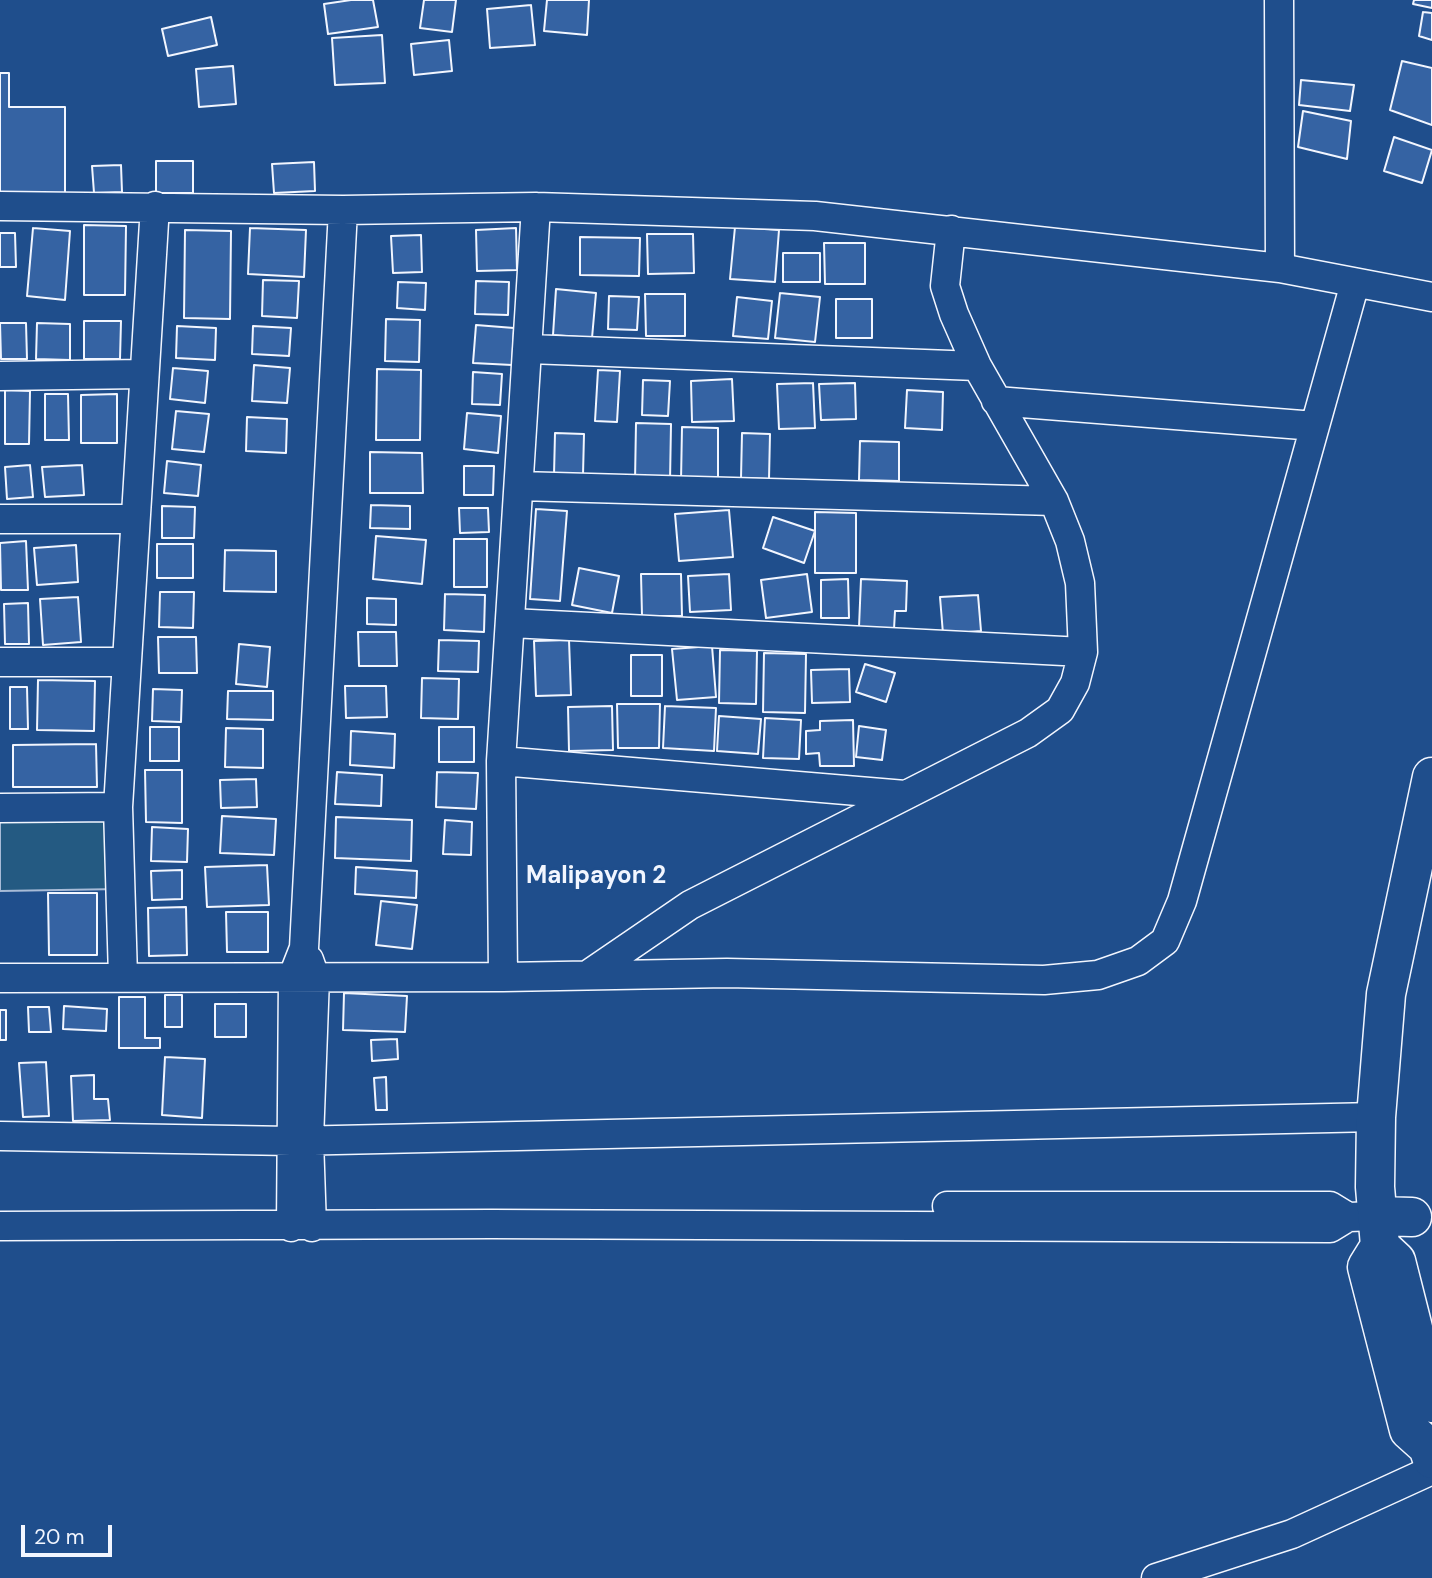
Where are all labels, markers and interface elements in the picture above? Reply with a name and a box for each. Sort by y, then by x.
district label: Malipayon 2 [526,863,666,891]
scale bar [24,1512,116,1556]
text: 20 m [34,1523,85,1551]

